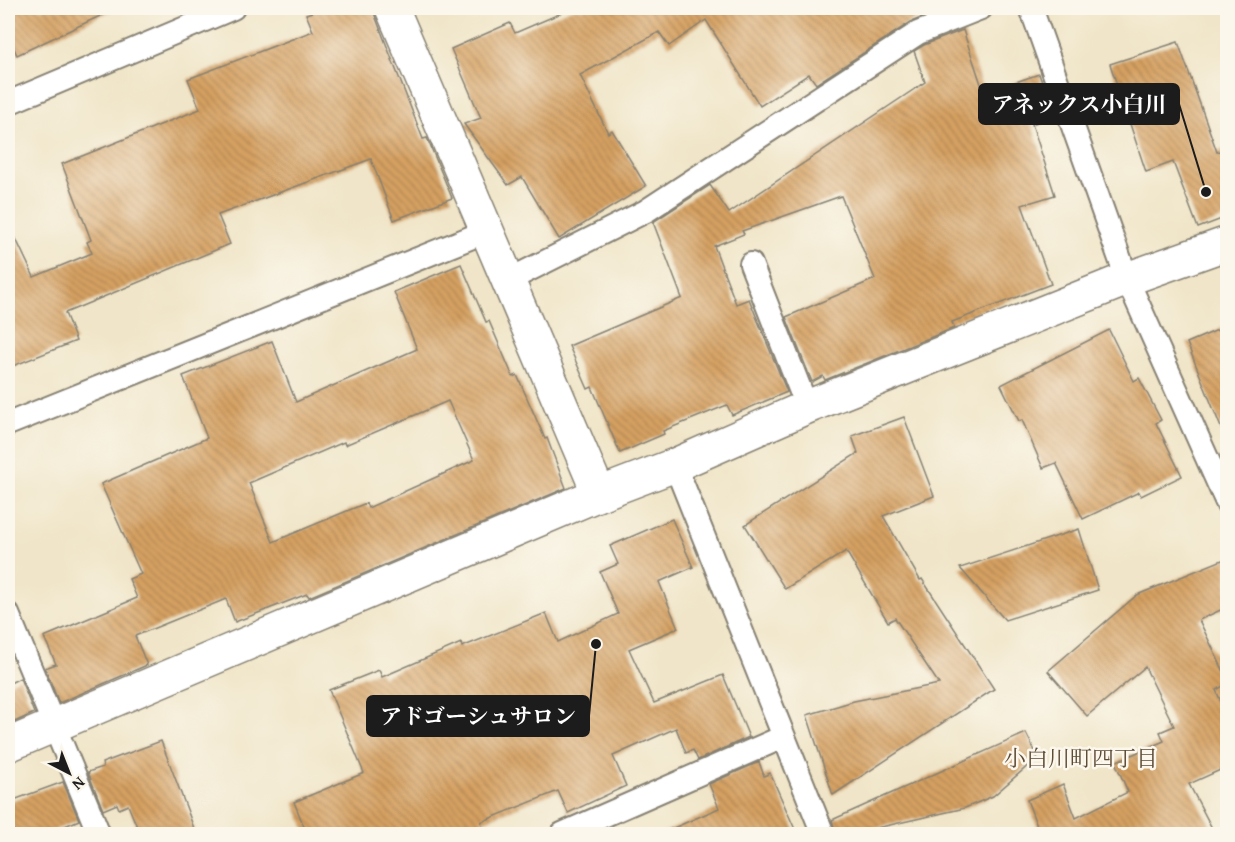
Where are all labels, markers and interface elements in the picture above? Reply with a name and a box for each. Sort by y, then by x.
callout: アネックス小白川 [979,84,1179,124]
text: アネックス小白川 [992,88,1166,120]
callout: アドゴーシュサロン [367,696,589,736]
text: アドゴーシュサロン [380,700,576,732]
district label: 小白川町四丁目 [1004,742,1158,774]
north arrow [39,743,99,803]
text: N [67,772,91,797]

